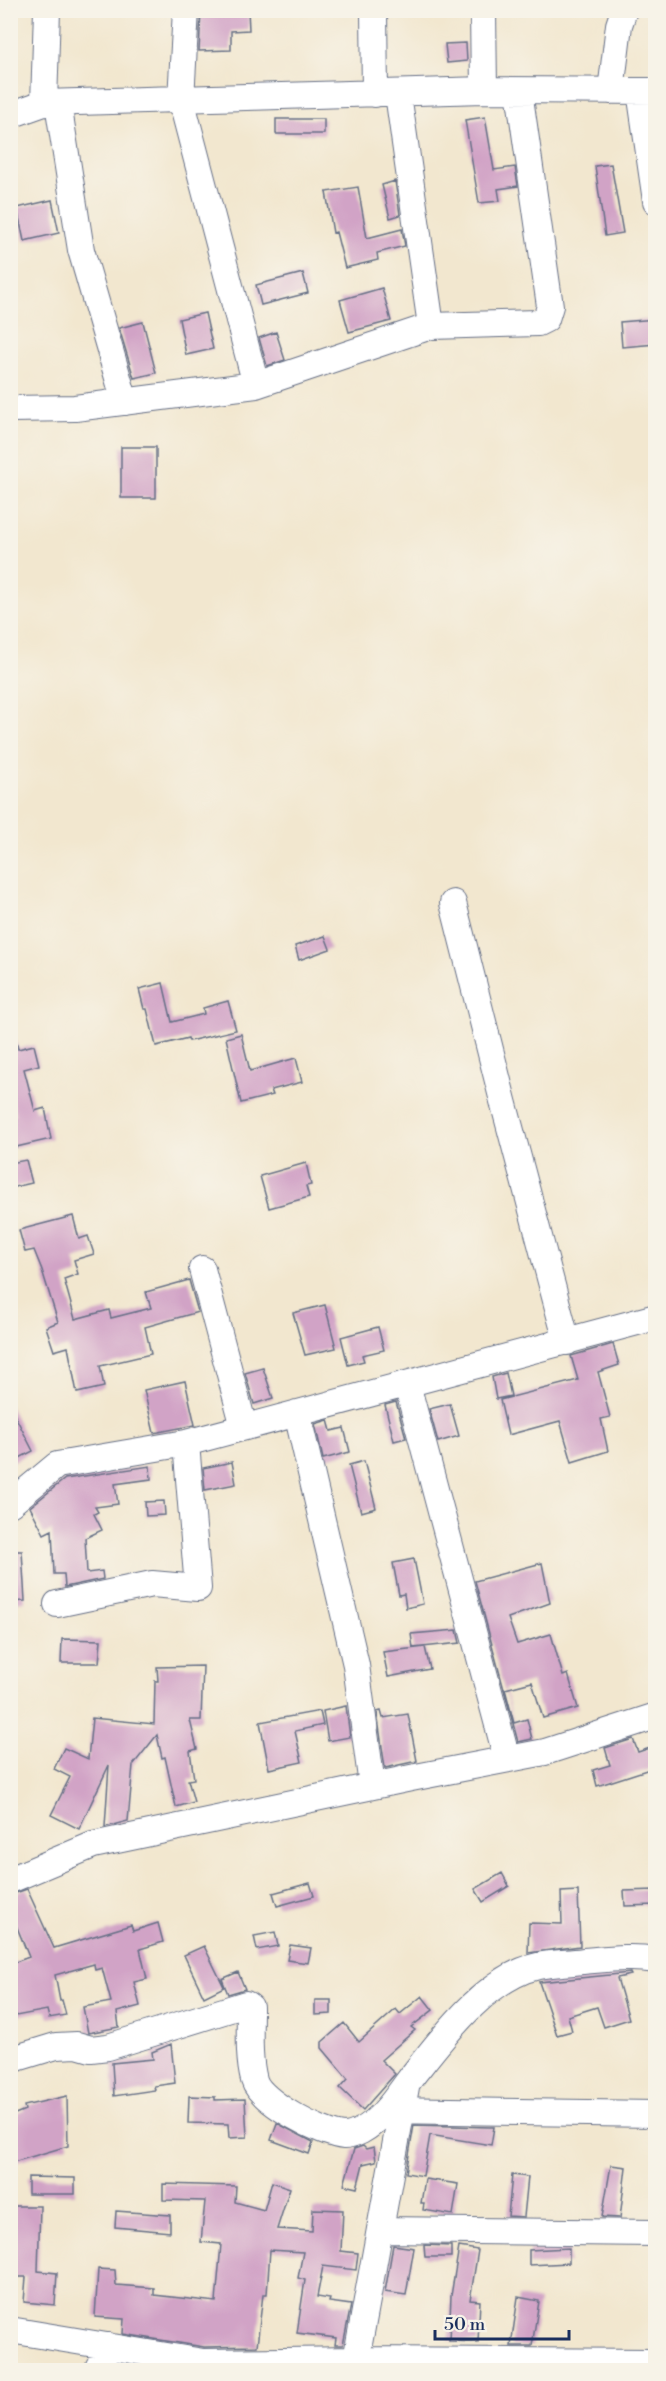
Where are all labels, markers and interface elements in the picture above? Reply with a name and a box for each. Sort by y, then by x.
scale bar [435,2303,568,2341]
text: 50 m [444,2313,486,2336]

